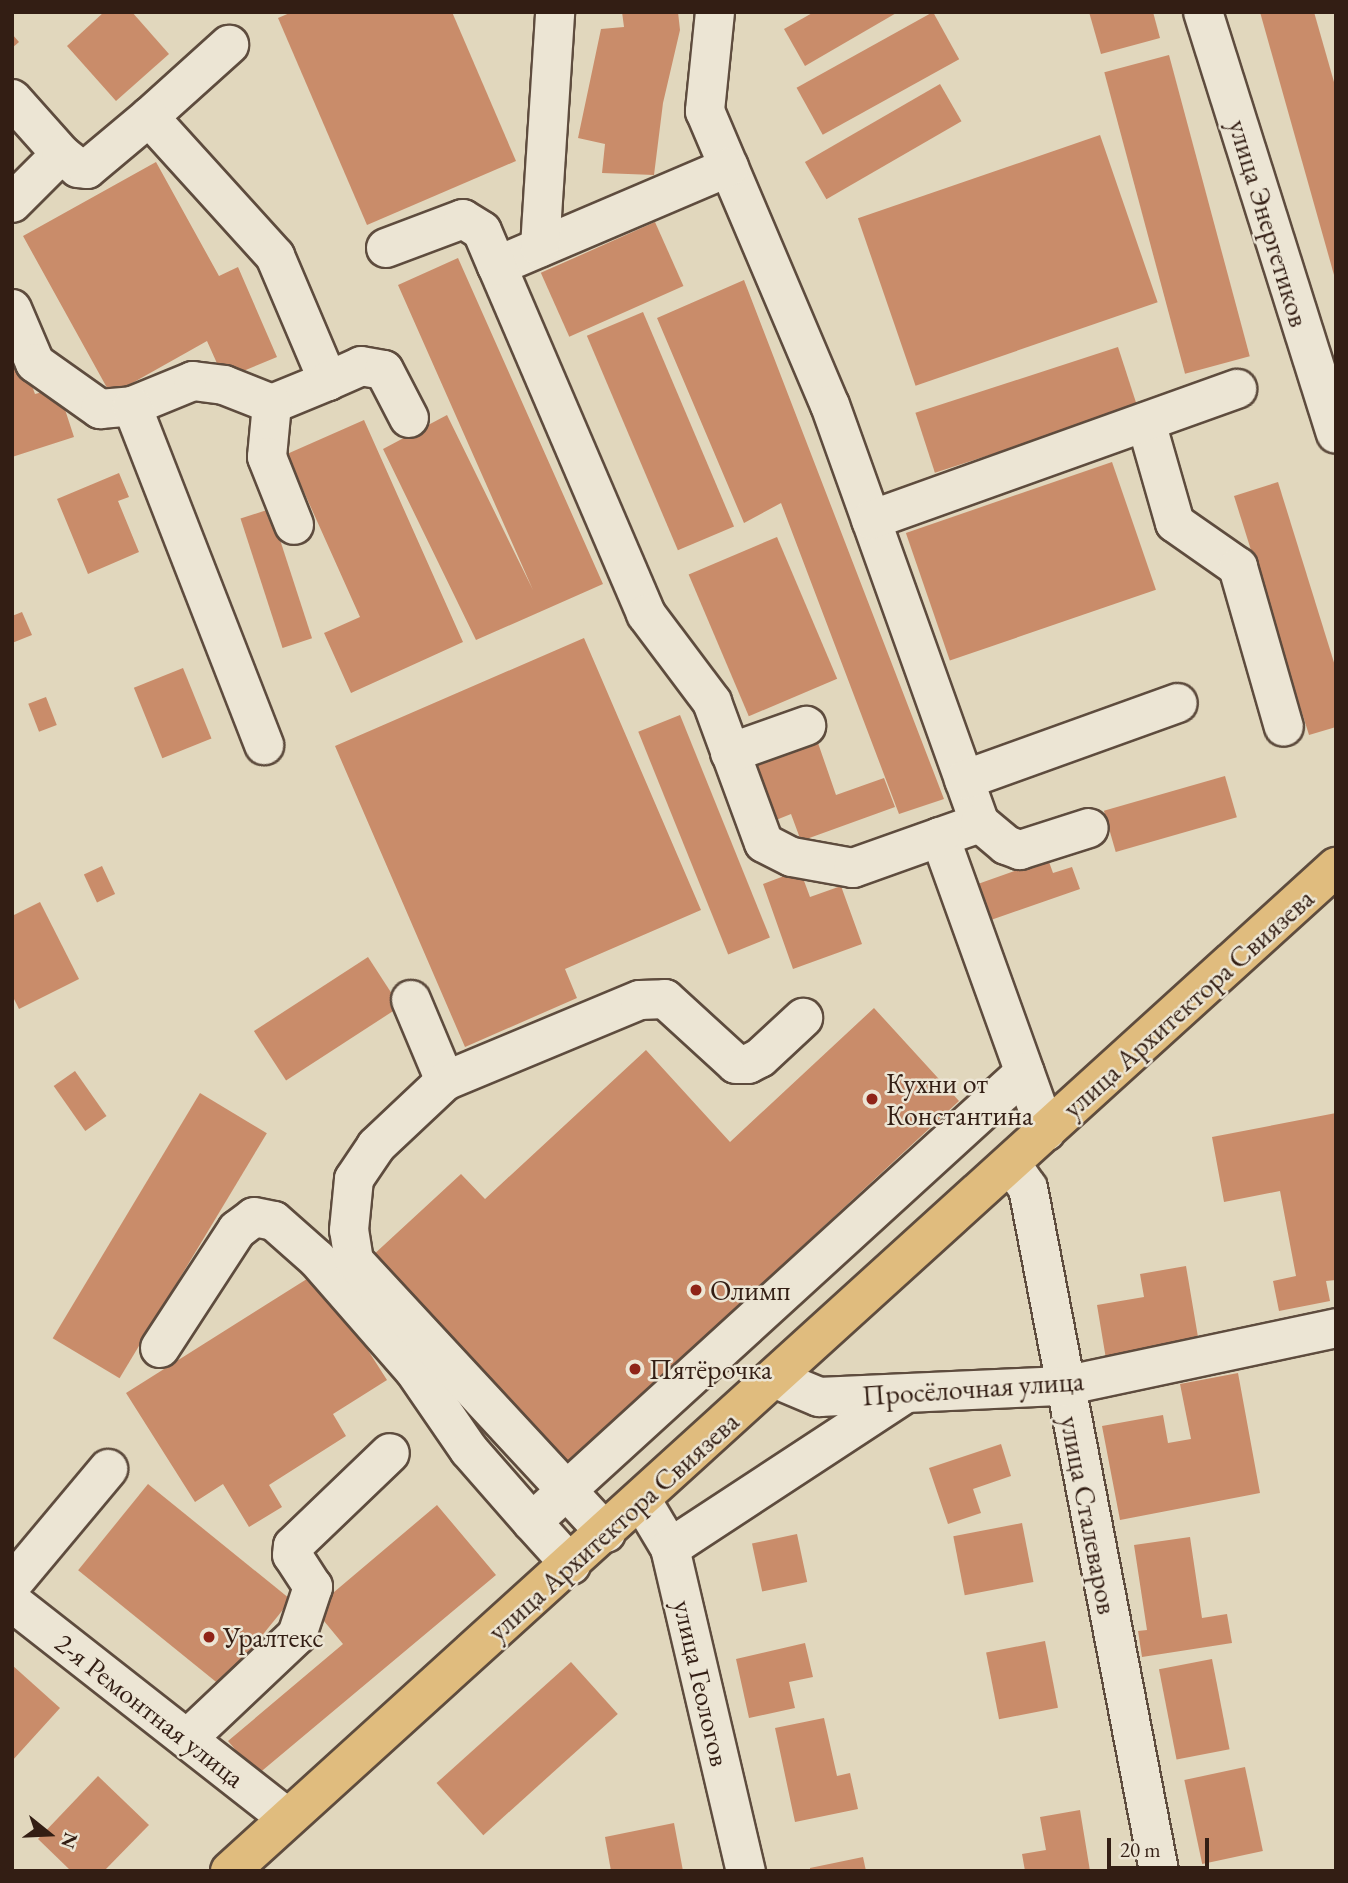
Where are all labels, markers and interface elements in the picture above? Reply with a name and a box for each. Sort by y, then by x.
street label: улица Энергетиков [1222,115,1316,331]
street label: улица Архитектора Свиязева [1056,881,1320,1125]
place label: Кухни от Константина [886,1066,1033,1132]
marker: Кухни от Константина [864,1091,880,1107]
place label: Олимп [710,1273,790,1307]
marker: Олимп [688,1282,704,1298]
place label: Пятёрочка [649,1352,772,1386]
marker: Пятёрочка [627,1361,643,1377]
street label: Просёлочная улица [861,1363,1085,1413]
street label: улица Архитектора Свиязева [481,1404,745,1648]
street label: улица Сталеваров [1053,1413,1125,1617]
street label: улица Геологов [667,1597,737,1769]
place label: Уралтекс [223,1620,324,1654]
street label: 2-я Ремонтная улица [49,1626,251,1794]
marker: Уралтекс [201,1629,217,1645]
north arrow [14,1799,84,1869]
scale bar [1110,1824,1212,1868]
text: N [55,1829,84,1852]
text: 20 m [1120,1836,1161,1863]

